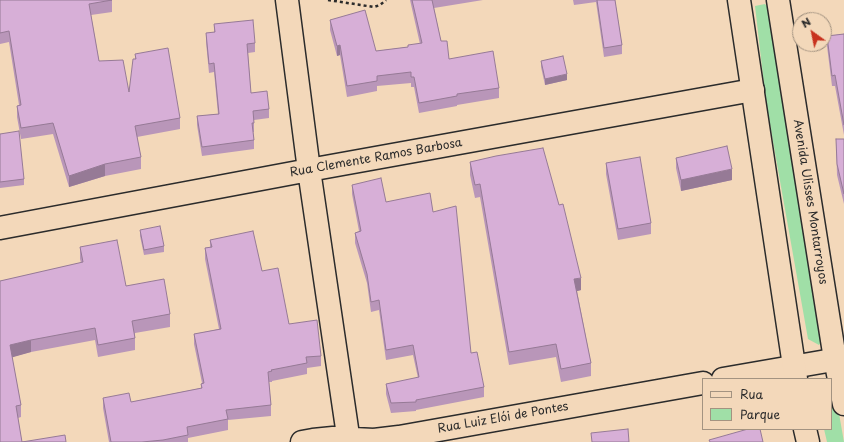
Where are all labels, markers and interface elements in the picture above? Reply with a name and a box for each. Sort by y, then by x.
north arrow [792,12,832,52]
text: N [797,13,814,32]
street label: Avenida Ulisses Montarroyos [790,118,830,286]
street label: Rua Clemente Ramos Barbosa [289,136,463,180]
legend [702,378,832,430]
text: Rua [740,385,763,403]
street label: Rua Luiz Elói de Pontes [436,399,570,437]
text: Parque [740,405,780,423]

